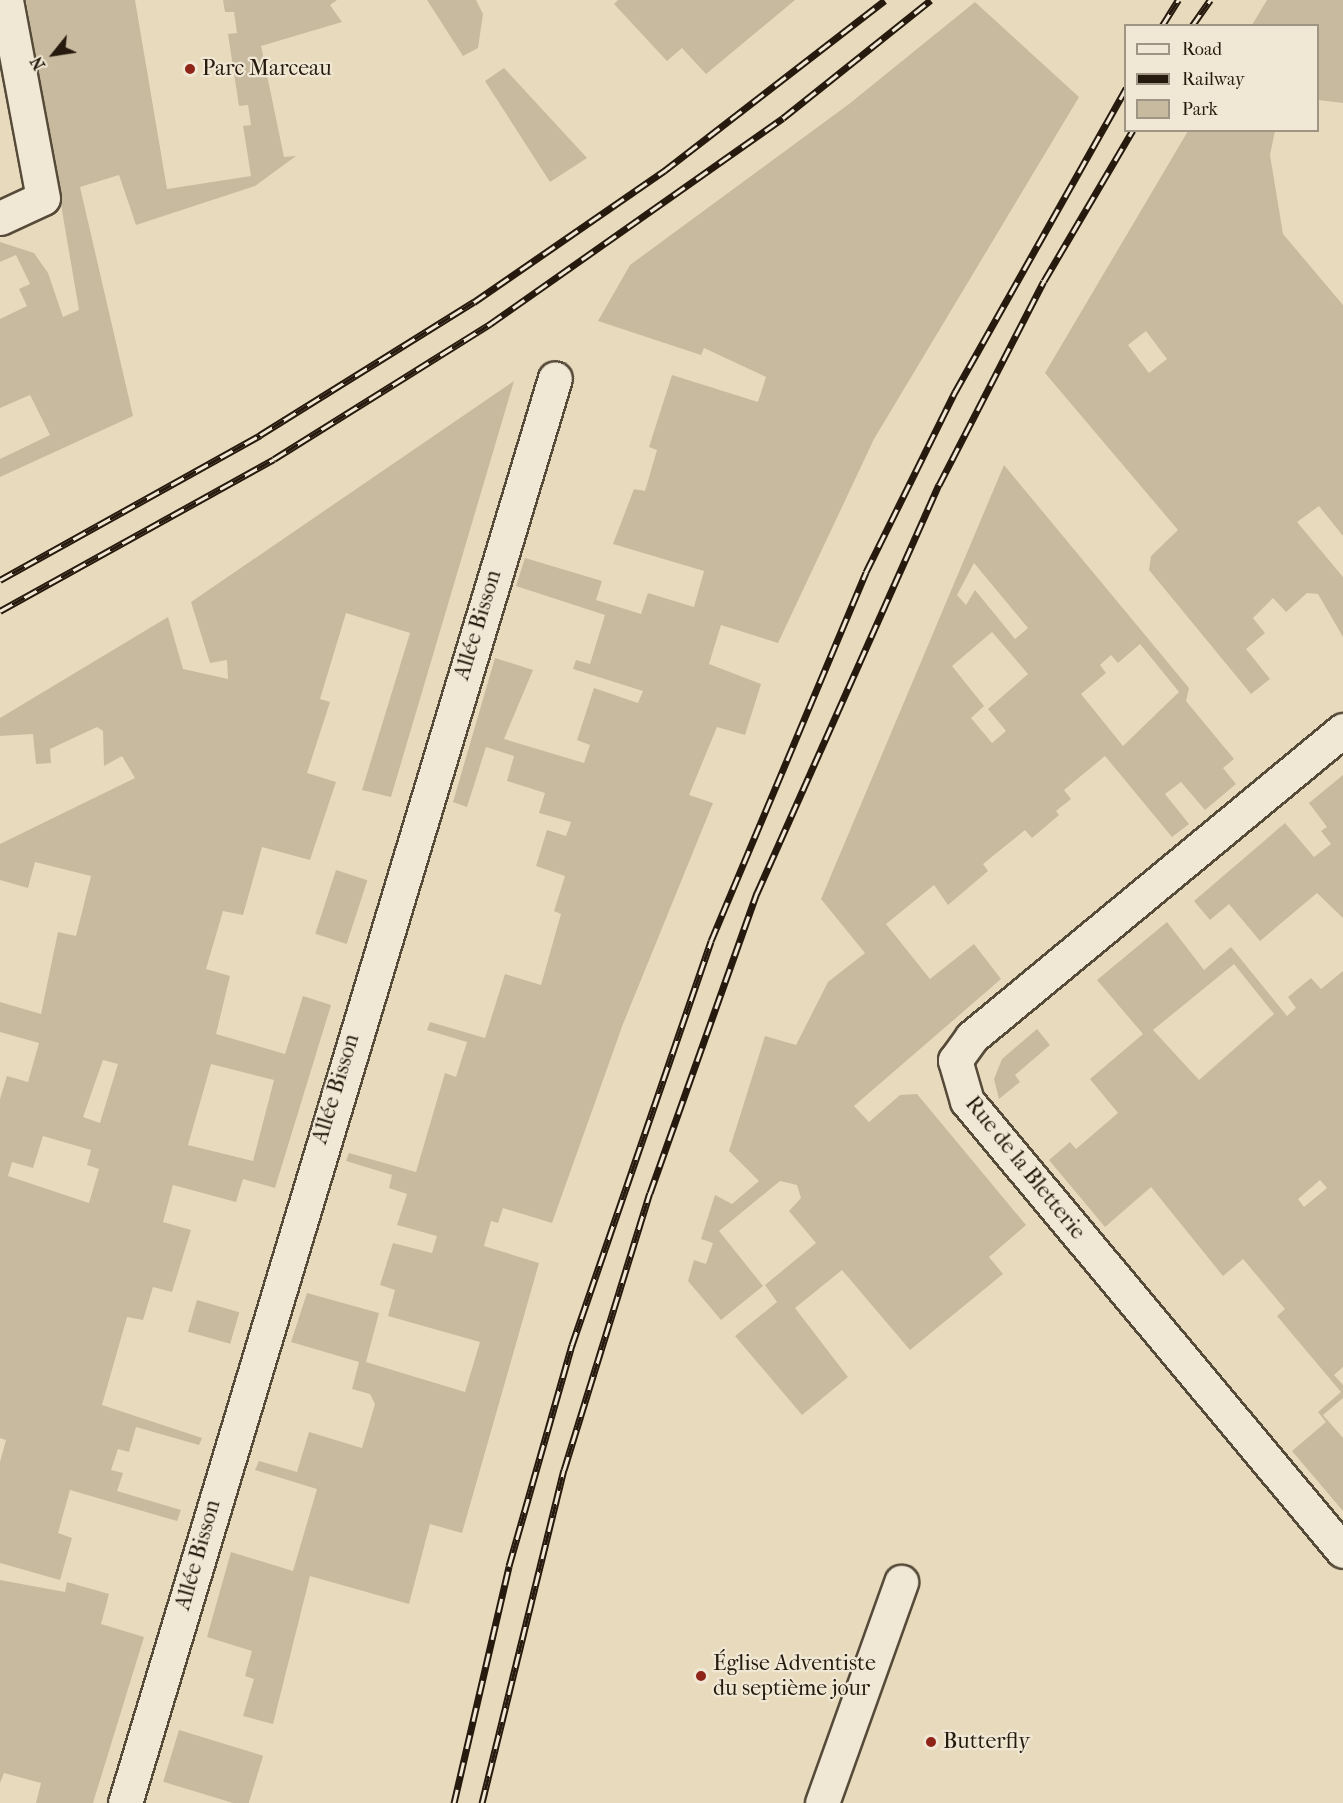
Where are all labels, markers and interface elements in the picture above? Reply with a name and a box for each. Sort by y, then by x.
north arrow [24,24,84,84]
legend [1124,24,1319,132]
text: Road [1182,39,1222,60]
text: N [27,53,49,73]
place label: Parc Marceau [202,56,332,82]
marker: Parc Marceau [183,62,197,76]
text: Railway [1182,69,1245,90]
text: Park [1182,99,1218,120]
street label: Allée Bisson [449,567,507,683]
street label: Allée Bisson [307,1031,365,1147]
street label: Rue de la Bletterie [959,1091,1091,1245]
street label: Allée Bisson [170,1497,226,1613]
place label: Église Adventiste du septième jour [713,1650,876,1702]
marker: Église Adventiste du septième jour [694,1669,708,1683]
place label: Butterfly [943,1729,1030,1755]
marker: Butterfly [924,1735,938,1749]

